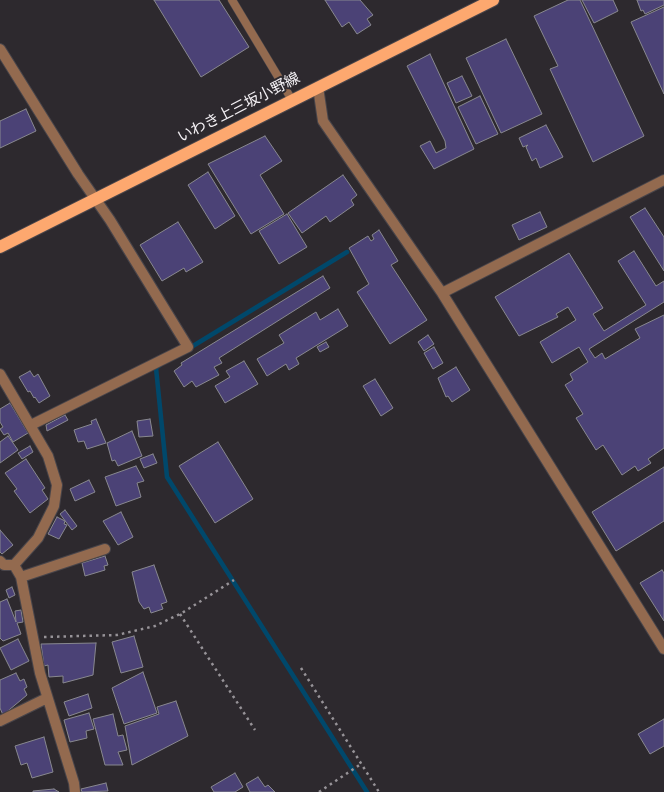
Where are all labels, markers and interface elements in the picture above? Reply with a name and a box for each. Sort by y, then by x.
street label: いわき上三坂小野線 [175,69,303,147]

